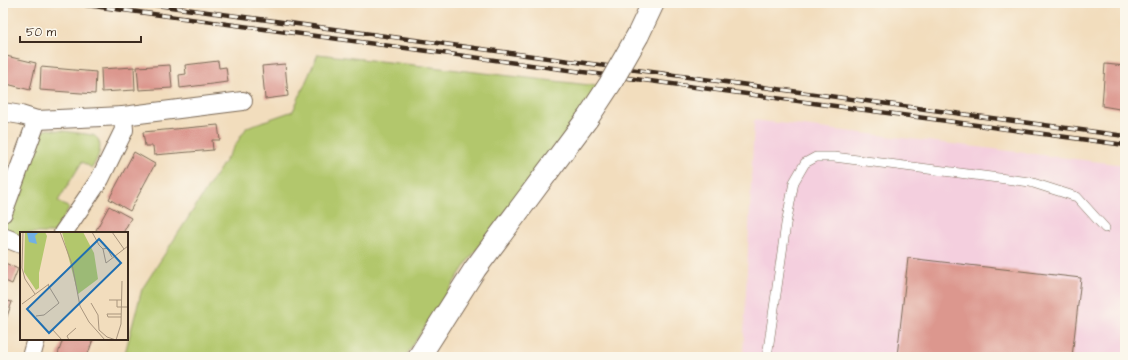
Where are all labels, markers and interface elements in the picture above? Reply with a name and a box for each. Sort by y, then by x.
scale bar [20,18,141,44]
text: 50 m [26,24,57,41]
inset map [20,232,128,340]

